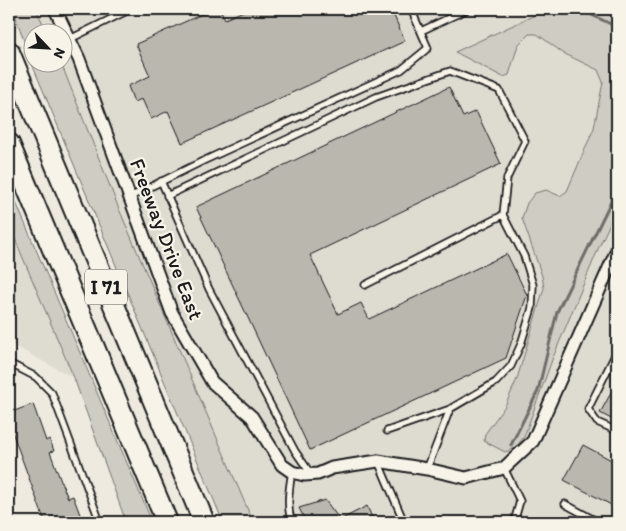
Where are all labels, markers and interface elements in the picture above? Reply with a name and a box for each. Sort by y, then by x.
north arrow [22,22,72,72]
text: N [50,45,69,61]
street label: Freeway Drive East [125,155,209,323]
road number: I 71 [85,270,127,304]

